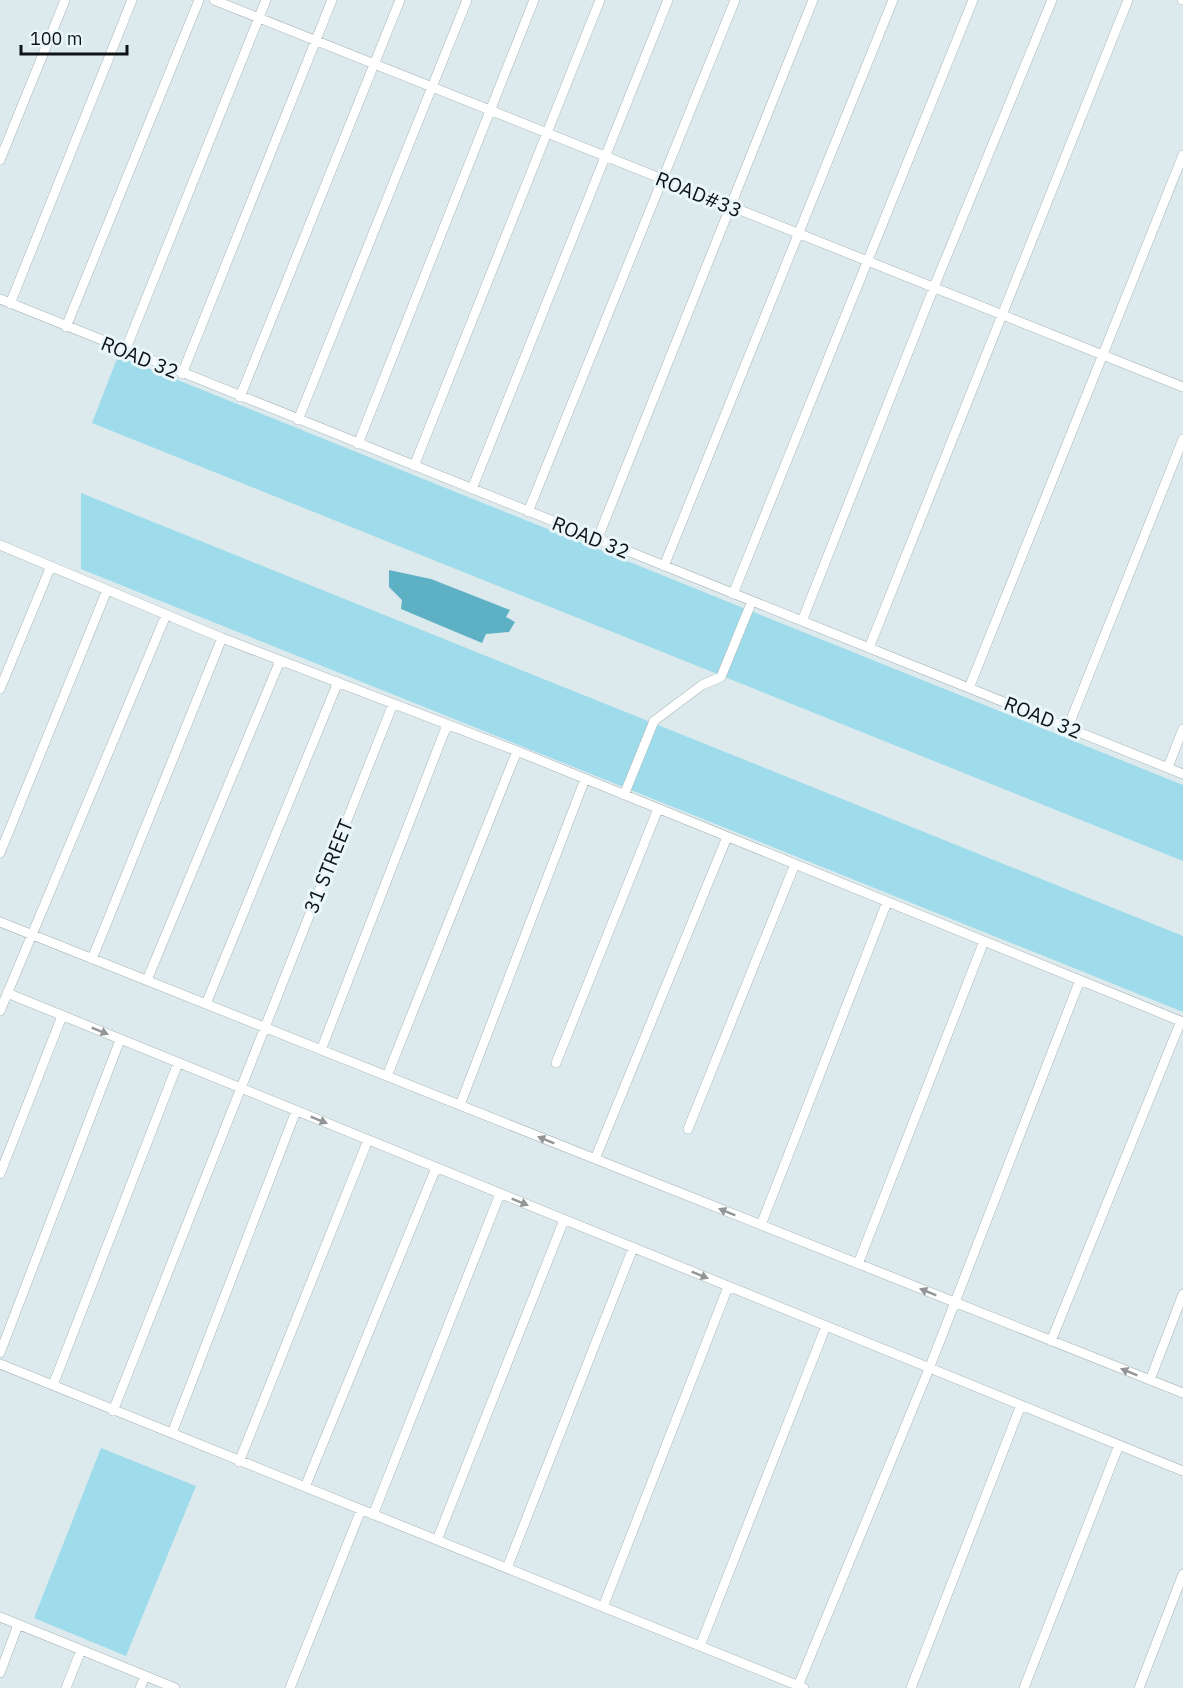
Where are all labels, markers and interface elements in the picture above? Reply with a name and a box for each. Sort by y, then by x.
scale bar [21,18,128,56]
text: 100 m [30,27,82,50]
street label: ROAD#33 [652,164,746,224]
street label: ROAD 32 [97,329,183,385]
street label: ROAD 32 [548,509,634,565]
street label: ROAD 32 [1000,689,1086,745]
street label: 31 STREET [297,815,359,917]
one-way arrow [91,1027,109,1036]
one-way arrow [311,1116,329,1126]
one-way arrow [537,1134,555,1144]
one-way arrow [511,1197,529,1207]
one-way arrow [718,1207,736,1217]
one-way arrow [691,1271,709,1280]
one-way arrow [919,1287,937,1296]
one-way arrow [1119,1366,1137,1376]

